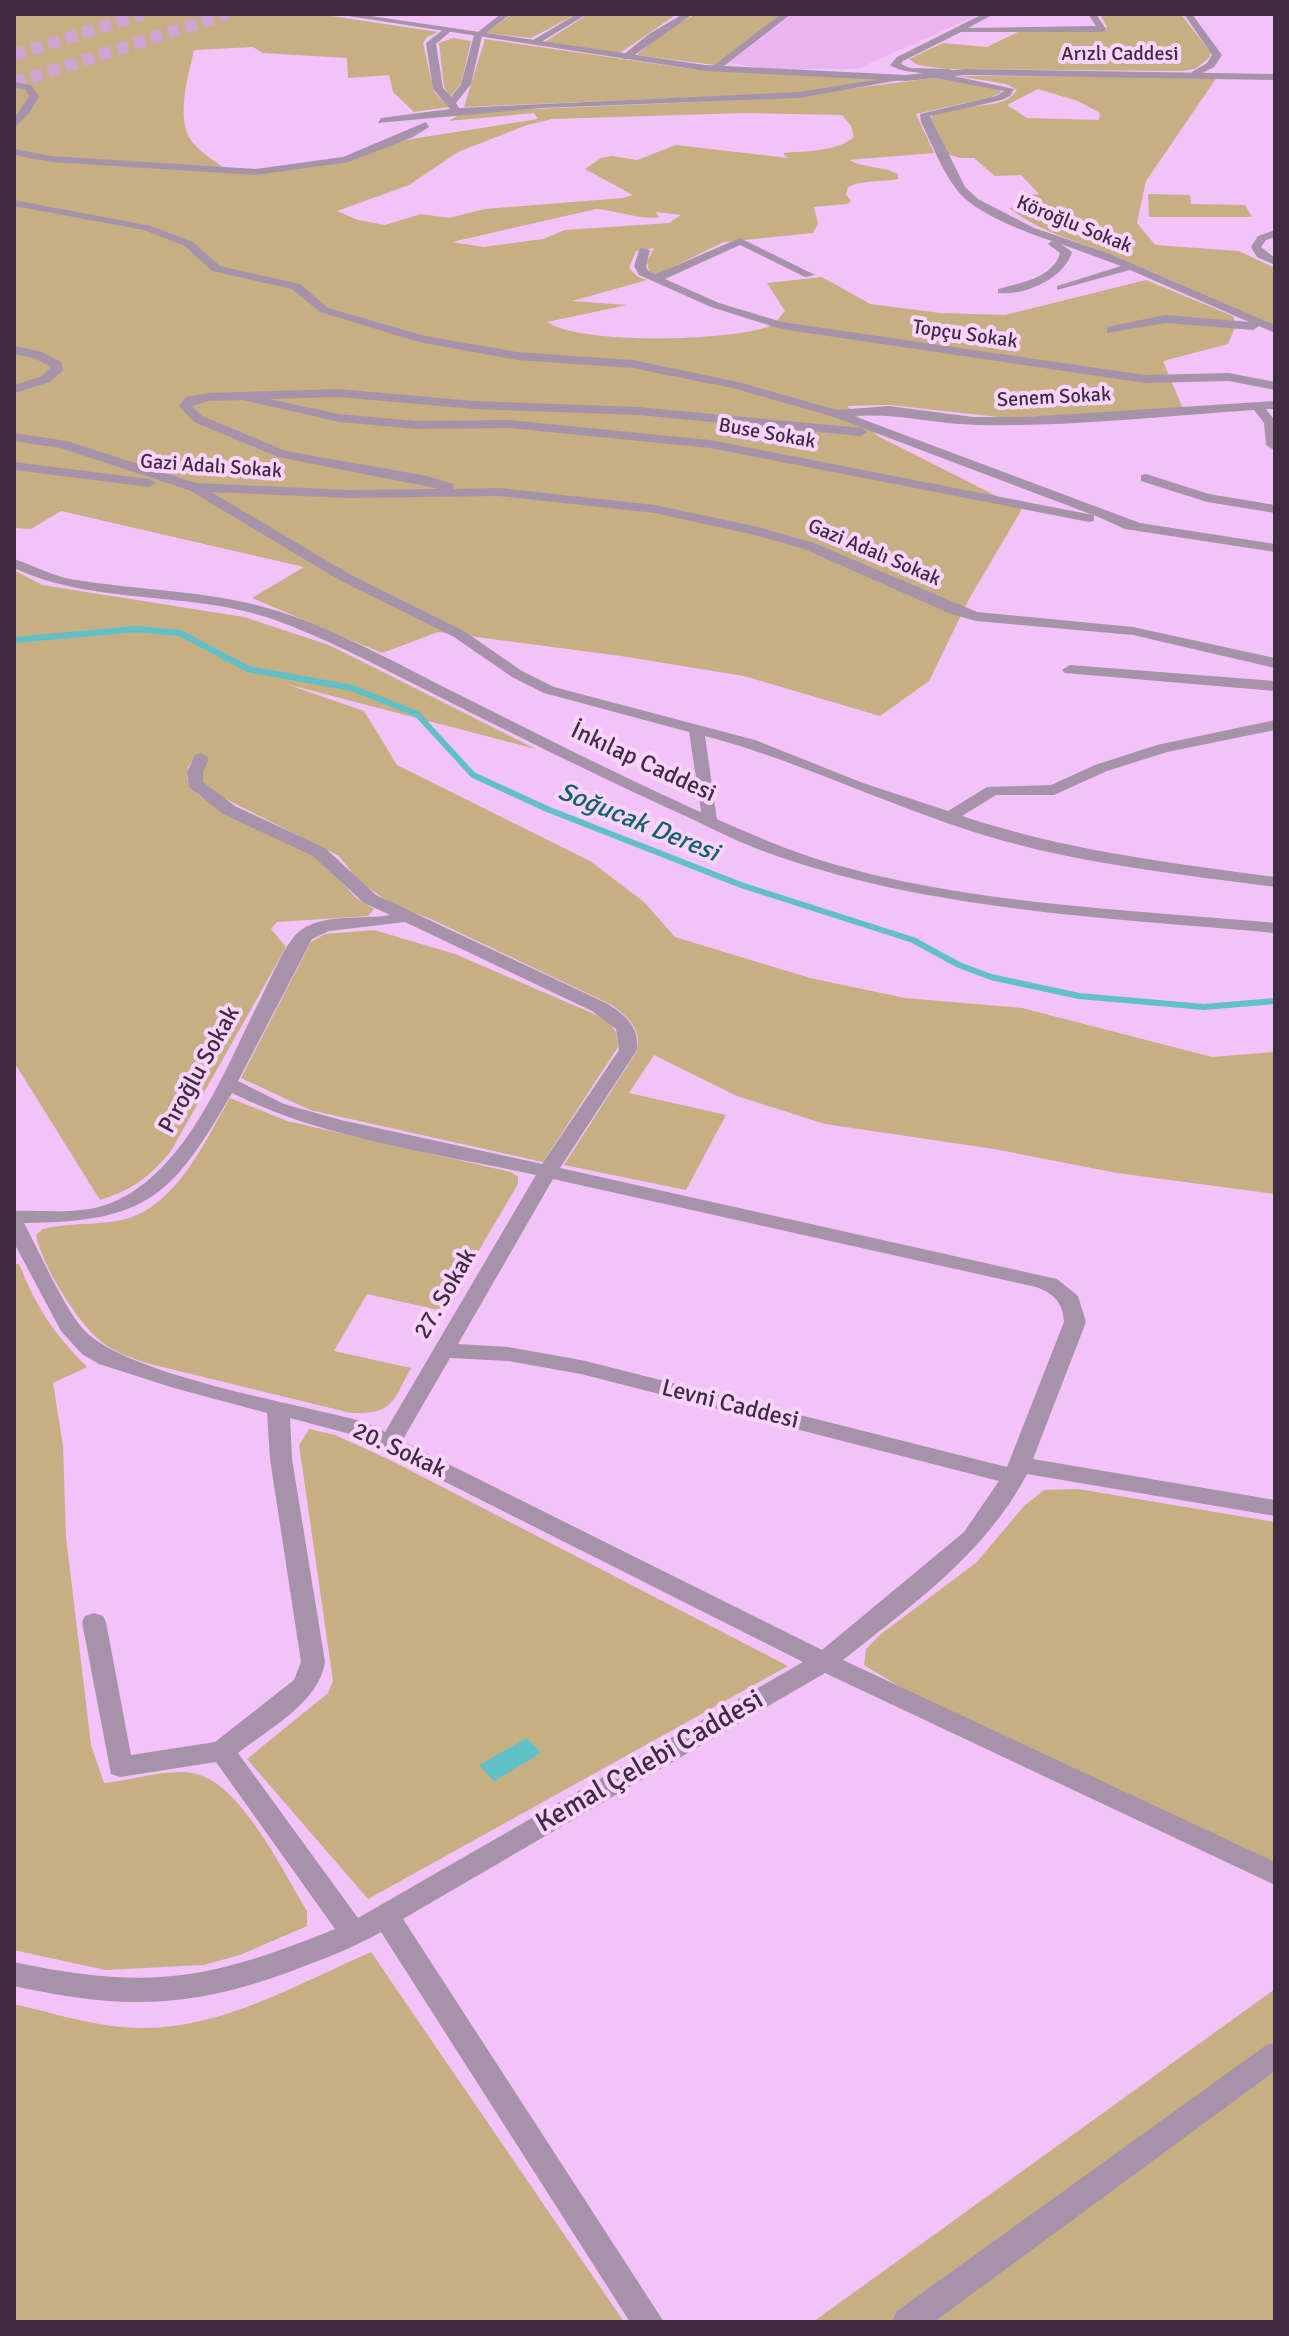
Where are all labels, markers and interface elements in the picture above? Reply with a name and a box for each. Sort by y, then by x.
street label: Arızlı Caddesi [1061,43,1179,67]
street label: Köroğlu Sokak [1013,191,1135,259]
street label: Topçu Sokak [911,316,1019,354]
street label: Senem Sokak [996,383,1112,413]
street label: Buse Sokak [717,414,817,454]
street label: Gazi Adalı Sokak [139,450,283,484]
street label: Gazi Adalı Sokak [804,514,944,592]
street label: İnkılap Caddesi [566,717,720,809]
water label: Soğucak Deresi [553,777,723,869]
street label: Pıroğlu Sokak [153,1001,247,1139]
street label: 27. Sokak [409,1244,483,1344]
street label: Levni Caddesi [658,1374,802,1436]
street label: 20. Sokak [348,1417,450,1485]
street label: Kemal Çelebi Caddesi [530,1683,770,1841]

